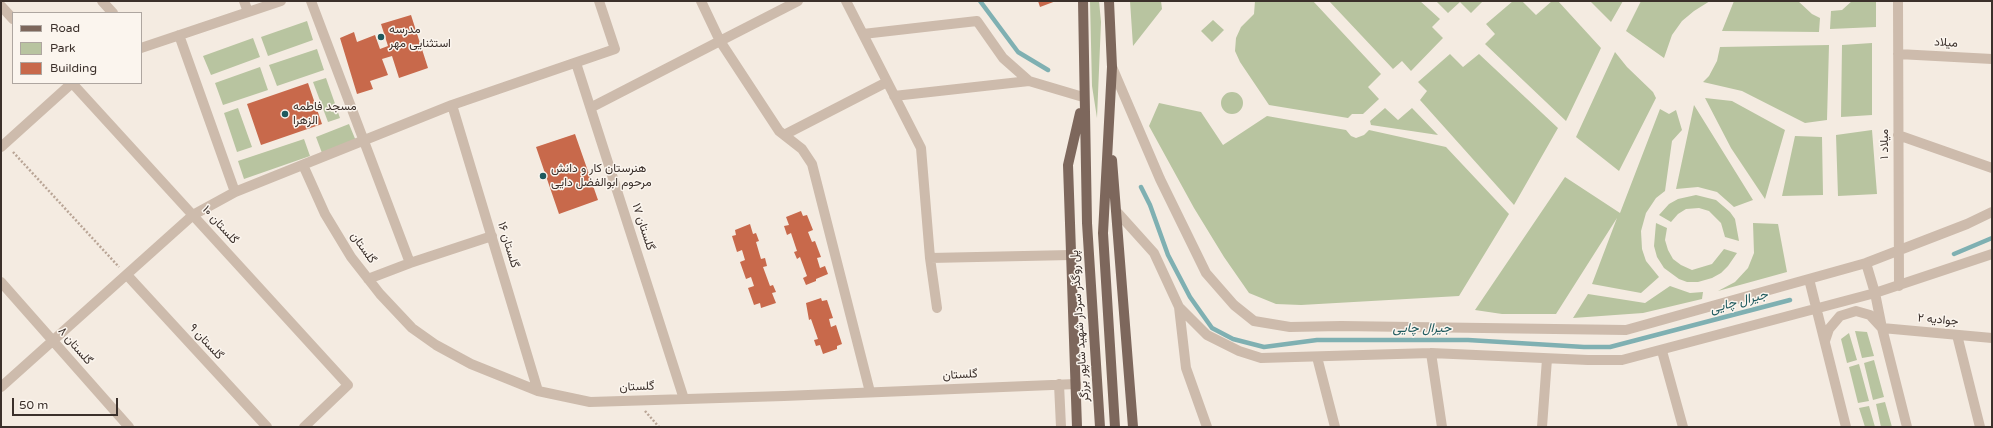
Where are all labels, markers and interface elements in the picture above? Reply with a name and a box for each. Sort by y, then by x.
legend [12,12,142,84]
text: Road [50,21,80,35]
place label: مدرسه استثنایی مهر [389,23,451,51]
marker: مدرسه استثنایی مهر [376,32,386,42]
street label: میلاد [1934,35,1958,51]
text: Park [50,41,76,55]
text: Building [50,61,97,75]
place label: مسجد فاطمه الزهرا [293,100,357,128]
marker: مسجد فاطمه الزهرا [280,109,290,119]
street label: میلاد ۱ [1878,129,1892,159]
place label: هنرستان کار و دانش مرحوم ابوالفضل دایی [551,162,652,190]
marker: هنرستان کار و دانش مرحوم ابوالفضل دایی [538,171,548,181]
street label: گلستان ۱۷ [629,202,657,252]
street label: گلستان ۱۰ [199,203,241,247]
street label: گلستان ۱۶ [494,220,522,270]
street label: گلستان [347,229,379,267]
street label: پل روگذر سردار شهید شاپور برزگر [1068,250,1092,402]
water label: جیرال چایی [1708,287,1770,317]
street label: جوادیه ۲ [1917,311,1959,329]
street label: گلستان ۹ [186,321,226,363]
water label: جیرال چایی [1392,321,1452,337]
street label: گلستان ۸ [55,324,95,368]
street label: گلستان [942,367,978,383]
street label: گلستان [619,379,655,395]
scale bar [14,390,120,416]
text: 50 m [19,398,48,412]

